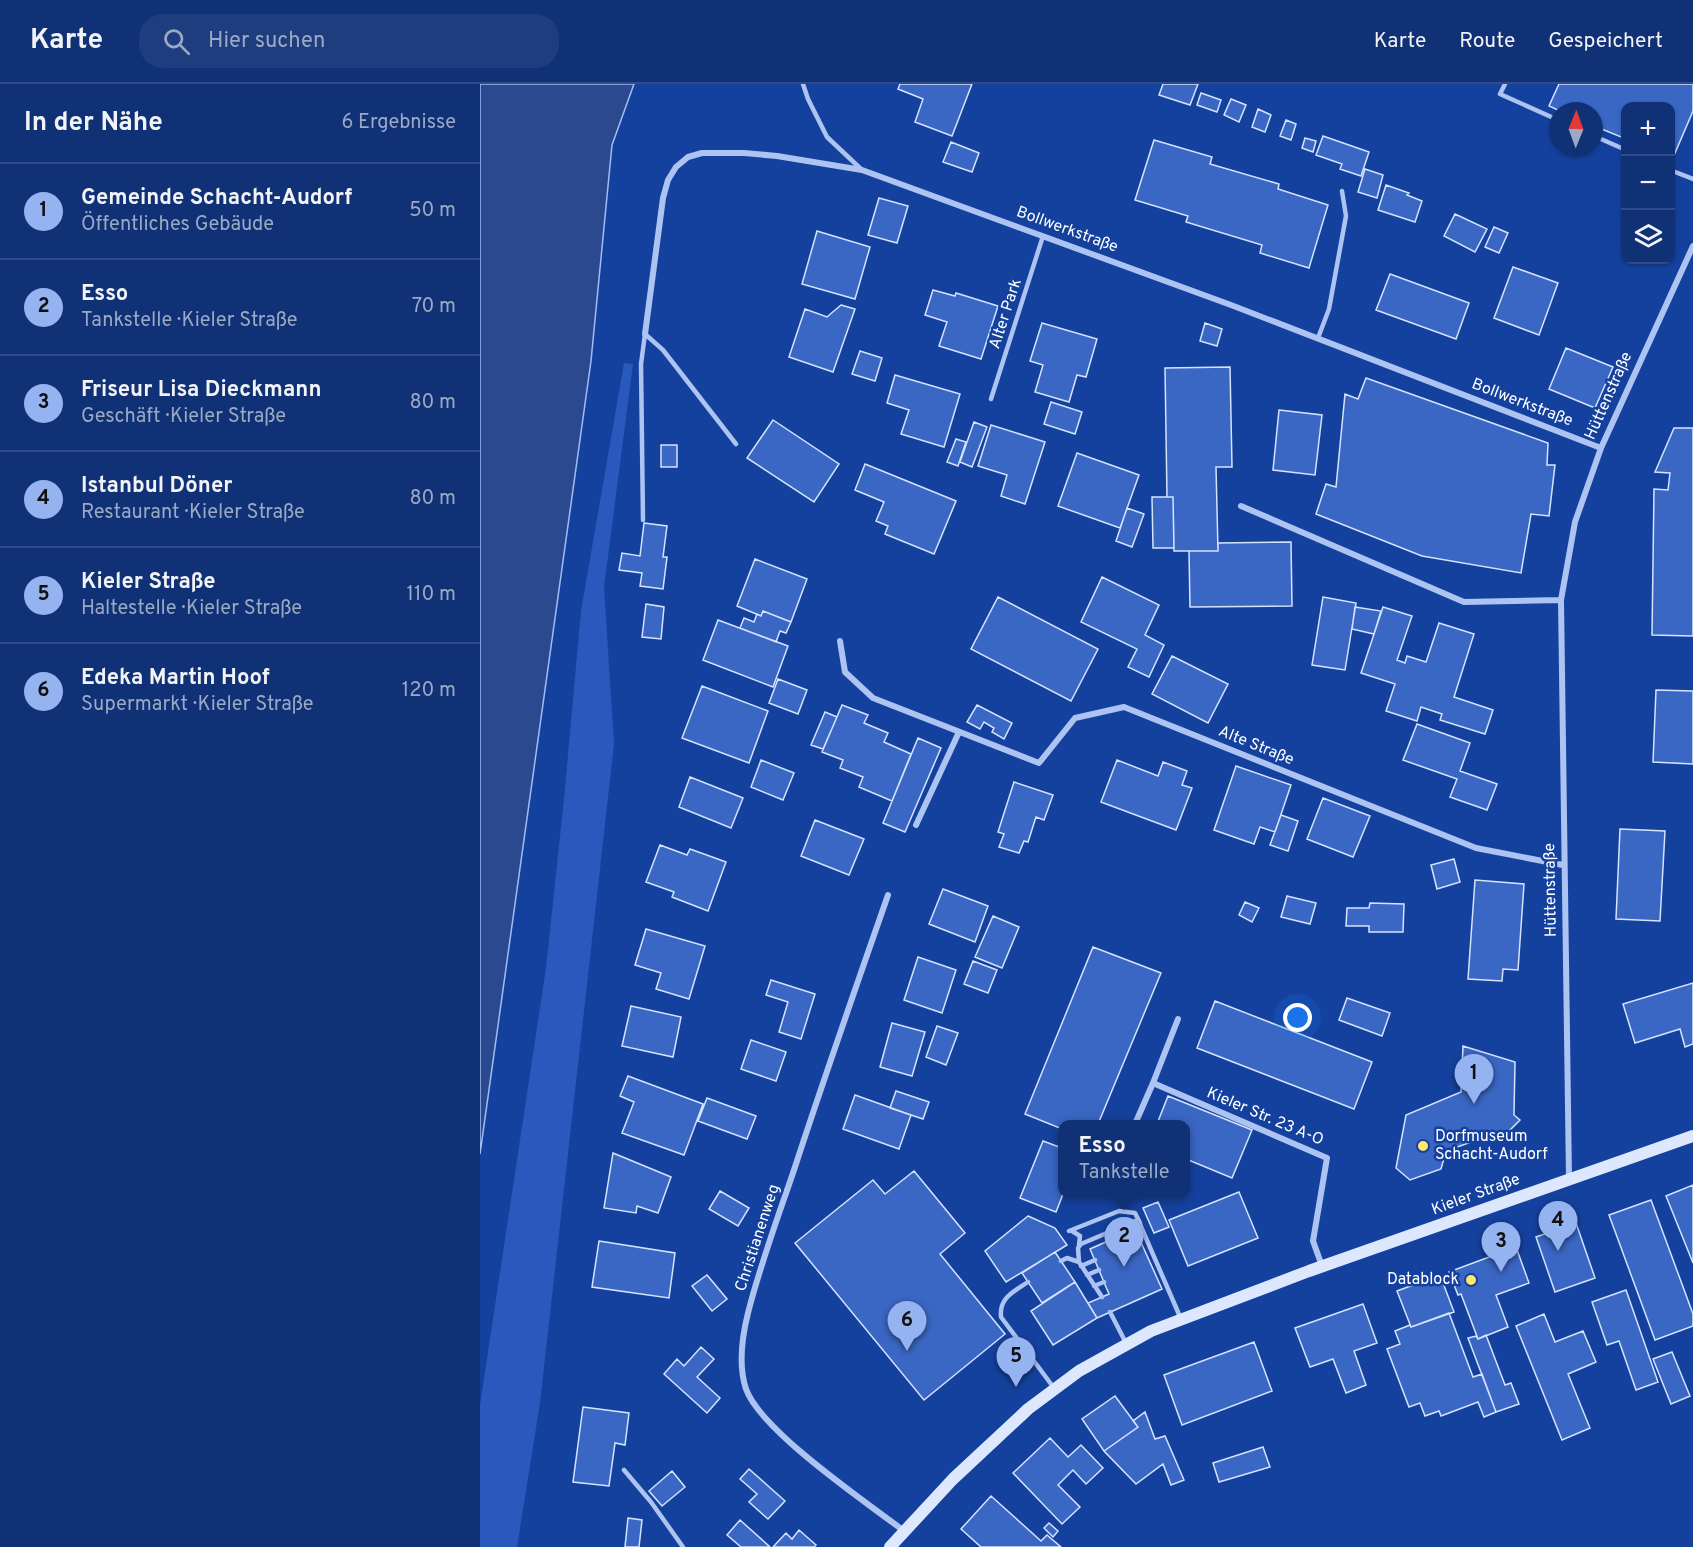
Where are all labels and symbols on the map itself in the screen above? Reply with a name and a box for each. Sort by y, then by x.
north arrow [1549,102,1603,156]
street label: Bollwerkstraße [1013,202,1121,258]
street label: Alter Park [985,276,1027,352]
street label: Hüttenstraße [1581,349,1637,443]
street label: Bollwerkstraße [1469,375,1575,431]
street label: Alte Straße [1215,722,1297,770]
street label: Hüttenstraße [1540,843,1562,937]
your location [1283,1003,1312,1032]
pin: 1 [1454,1054,1494,1104]
street label: Kieler Str. 23 A-O [1203,1083,1327,1151]
place label: Dorfmuseum Schacht-Audorf [1435,1127,1548,1165]
marker: Dorfmuseum Schacht-Audorf [1416,1139,1430,1153]
street label: Kieler Straße [1429,1170,1523,1220]
street label: Christianenweg [731,1182,785,1294]
pin: 4 [1538,1202,1578,1251]
pin: 2 [1104,1218,1144,1267]
pin: 3 [1482,1222,1520,1272]
place label: Datablock [1387,1270,1459,1290]
marker: Datablock [1464,1273,1478,1287]
pin: 6 [888,1302,926,1351]
pin: 5 [996,1338,1036,1387]

